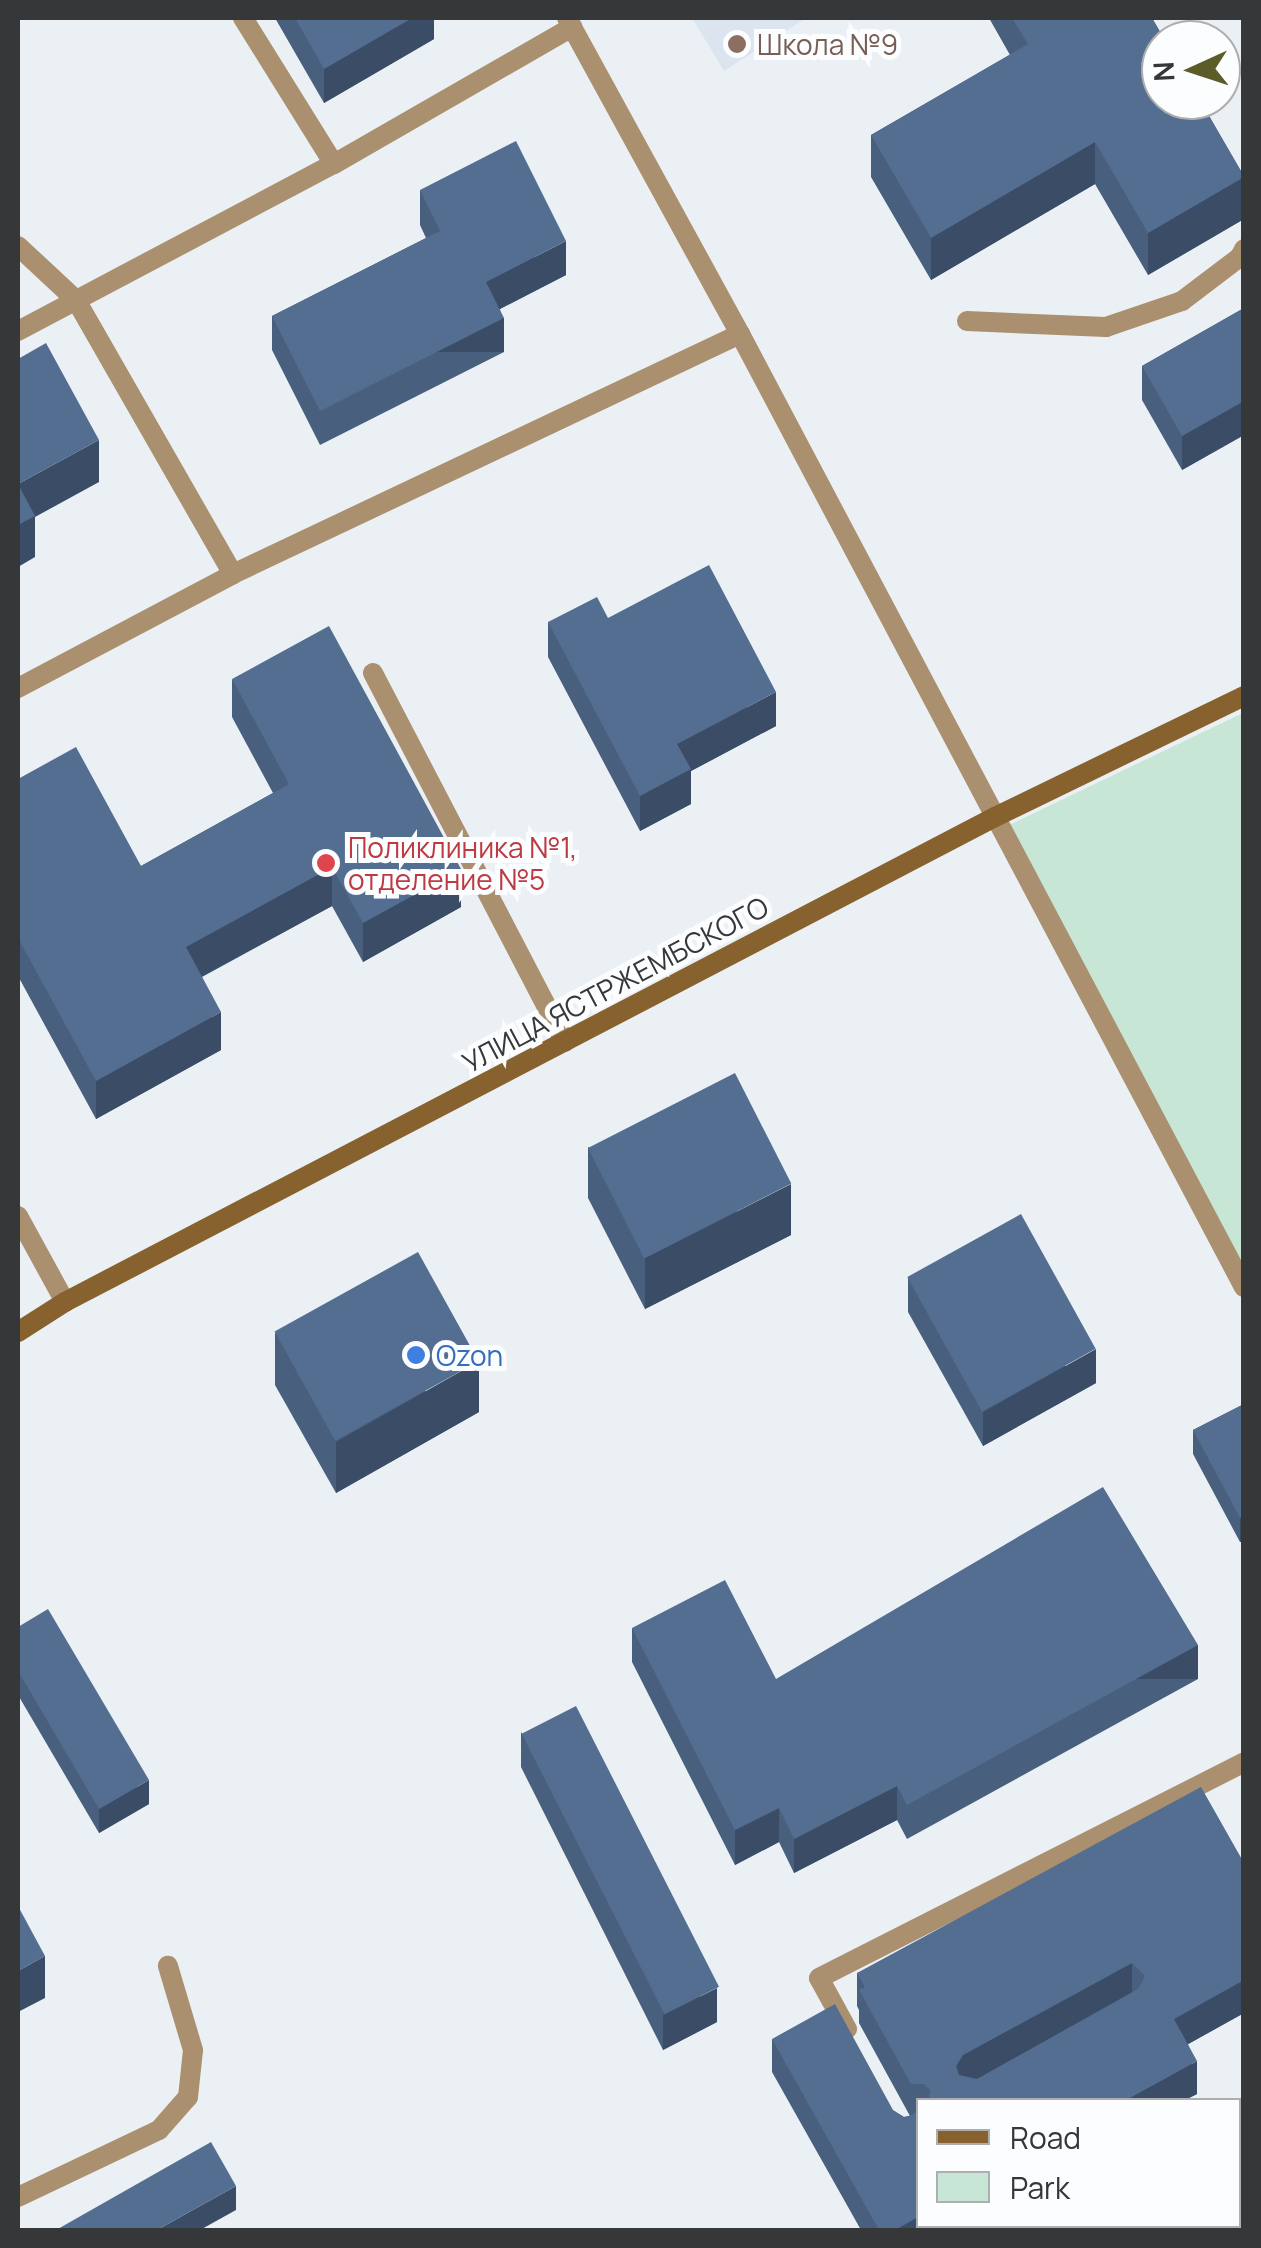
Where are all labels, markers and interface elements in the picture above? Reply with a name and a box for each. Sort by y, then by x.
north arrow [1141,20,1241,120]
place label: Школа №9 [757,27,898,61]
marker: Школа №9 [726,33,748,55]
text: N [1144,60,1183,83]
place label: Поликлиника №1, отделение №5 [348,830,578,896]
marker: Поликлиника №1, отделение №5 [313,850,339,876]
street label: УЛИЦА ЯСТРЖЕМБСКОГО [456,889,774,1079]
place label: Ozon [436,1338,503,1372]
marker: Ozon [405,1344,427,1366]
legend [916,2098,1241,2228]
text: Road [1010,2117,1081,2158]
text: Park [1010,2167,1070,2208]

